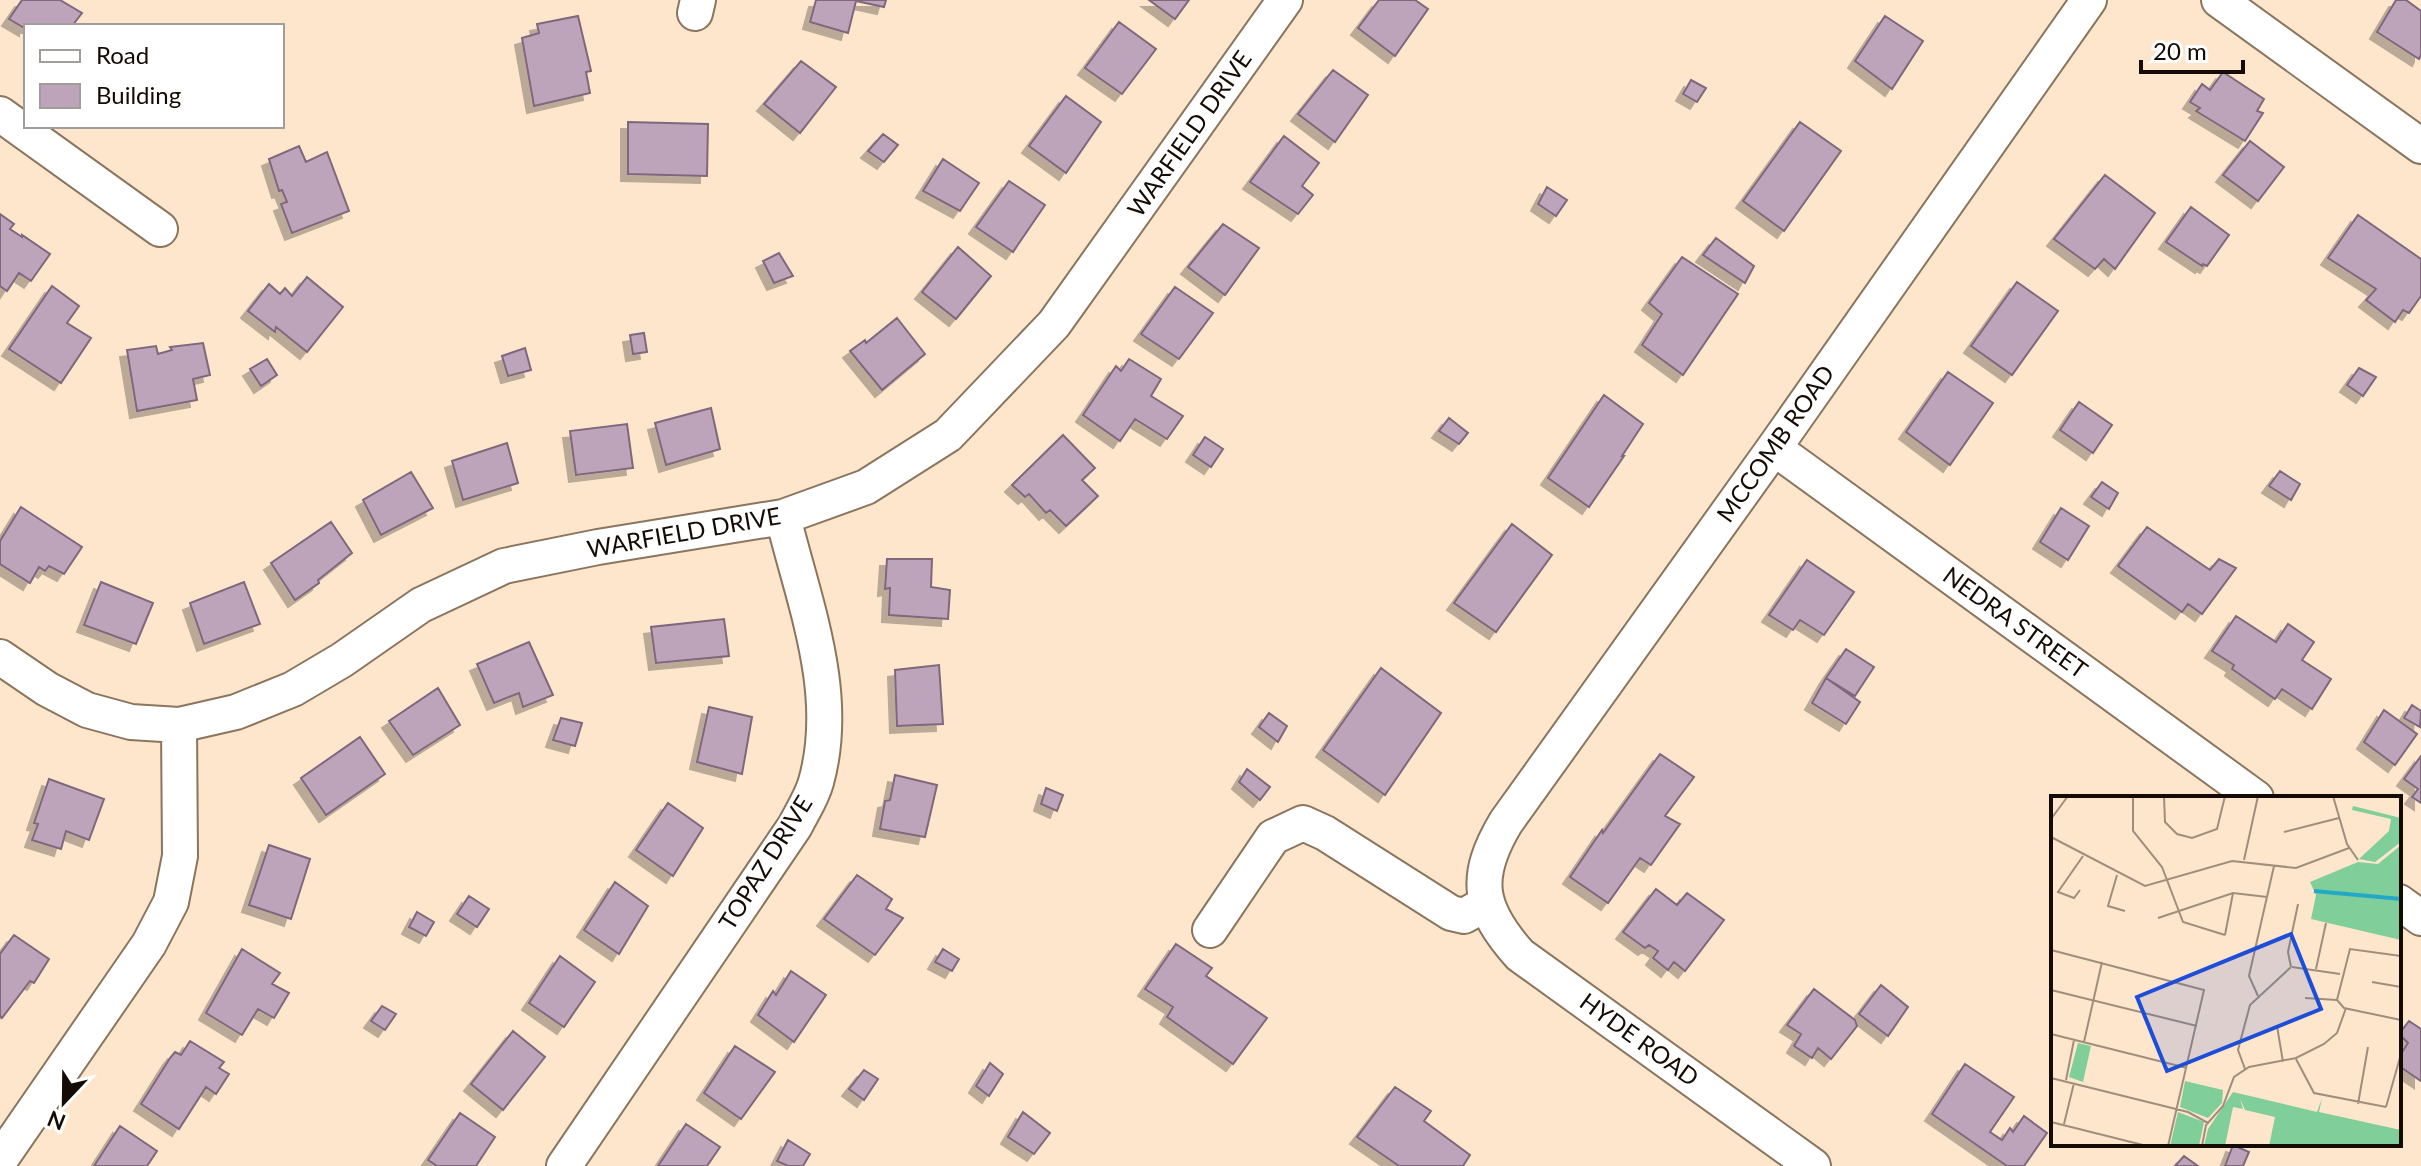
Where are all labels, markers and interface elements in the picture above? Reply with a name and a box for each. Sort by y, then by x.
legend [24,24,284,128]
scale bar [2141,24,2243,74]
text: 20 m [2153,36,2207,65]
text: Road [96,40,149,69]
street label: WARFIELD DRIVE [1121,45,1257,222]
text: Building [96,80,181,109]
street label: MCCOMB ROAD [1710,359,1840,527]
street label: WARFIELD DRIVE [585,500,783,563]
street label: NEDRA STREET [1938,560,2094,684]
street label: TOPAZ DRIVE [712,790,818,935]
inset map [2051,796,2401,1146]
street label: HYDE ROAD [1575,986,1705,1092]
north arrow [24,1062,104,1142]
text: N [43,1105,69,1137]

